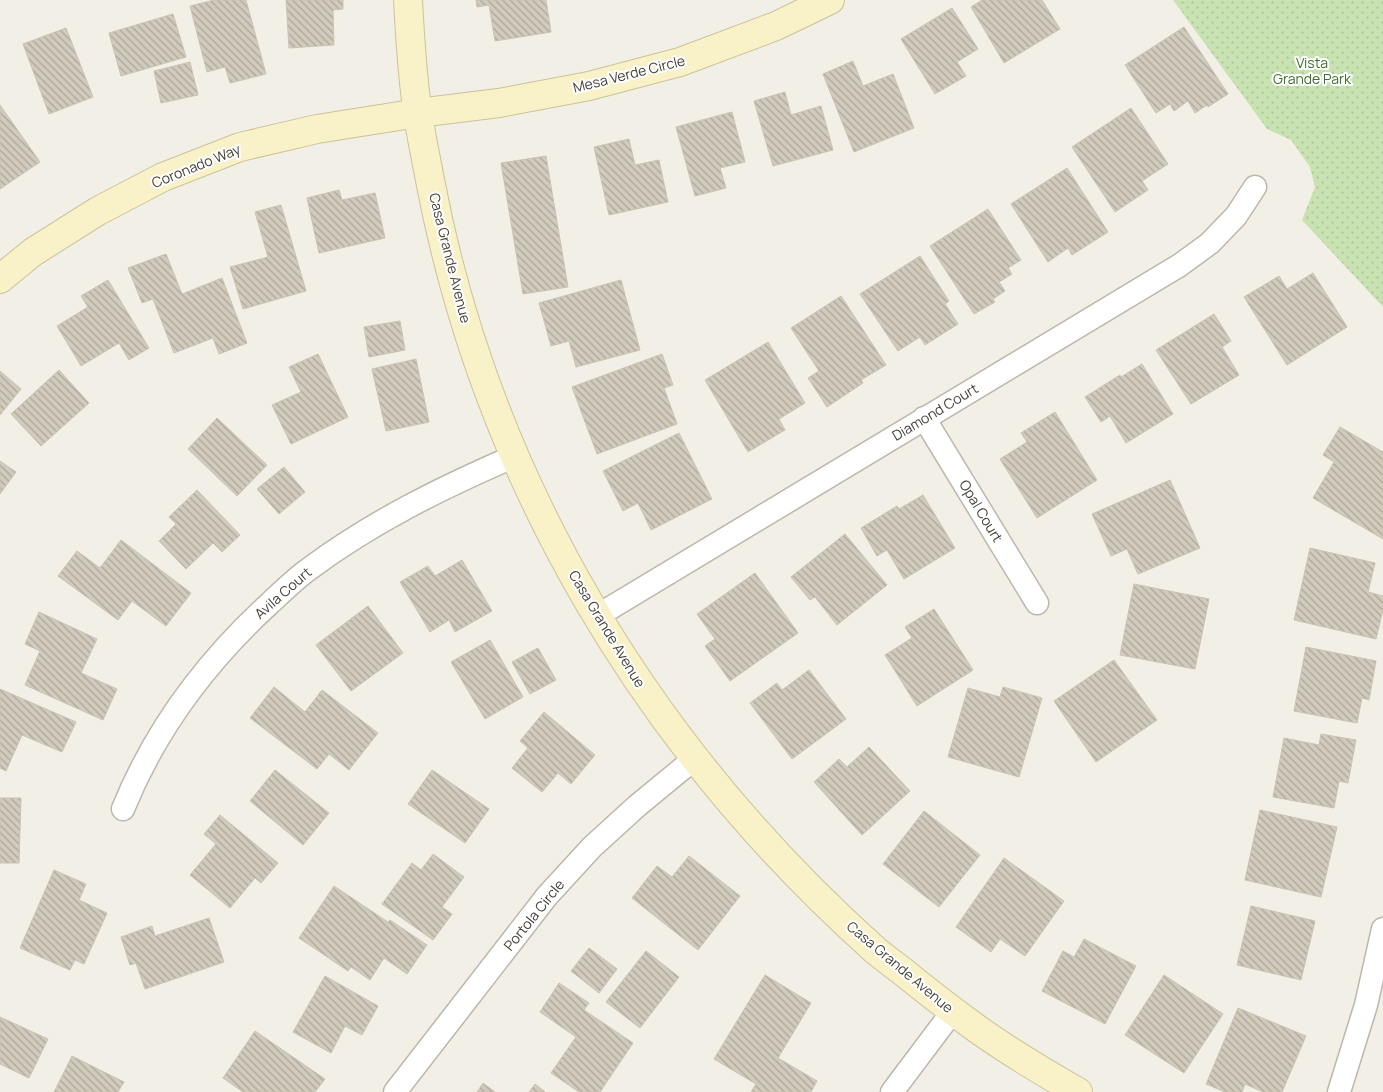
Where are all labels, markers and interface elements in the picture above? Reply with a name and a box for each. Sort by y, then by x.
street label: Mesa Verde Circle [571,50,687,97]
park label: Vista Grande Park [1273,53,1352,88]
street label: Coronado Way [149,139,244,192]
street label: Casa Grande Avenue [425,191,476,325]
street label: Diamond Court [888,378,982,445]
street label: Opal Court [955,476,1008,546]
street label: Avila Court [250,562,316,623]
street label: Casa Grande Avenue [565,567,650,691]
street label: Portola Circle [499,875,568,954]
street label: Casa Grande Avenue [843,916,958,1017]

